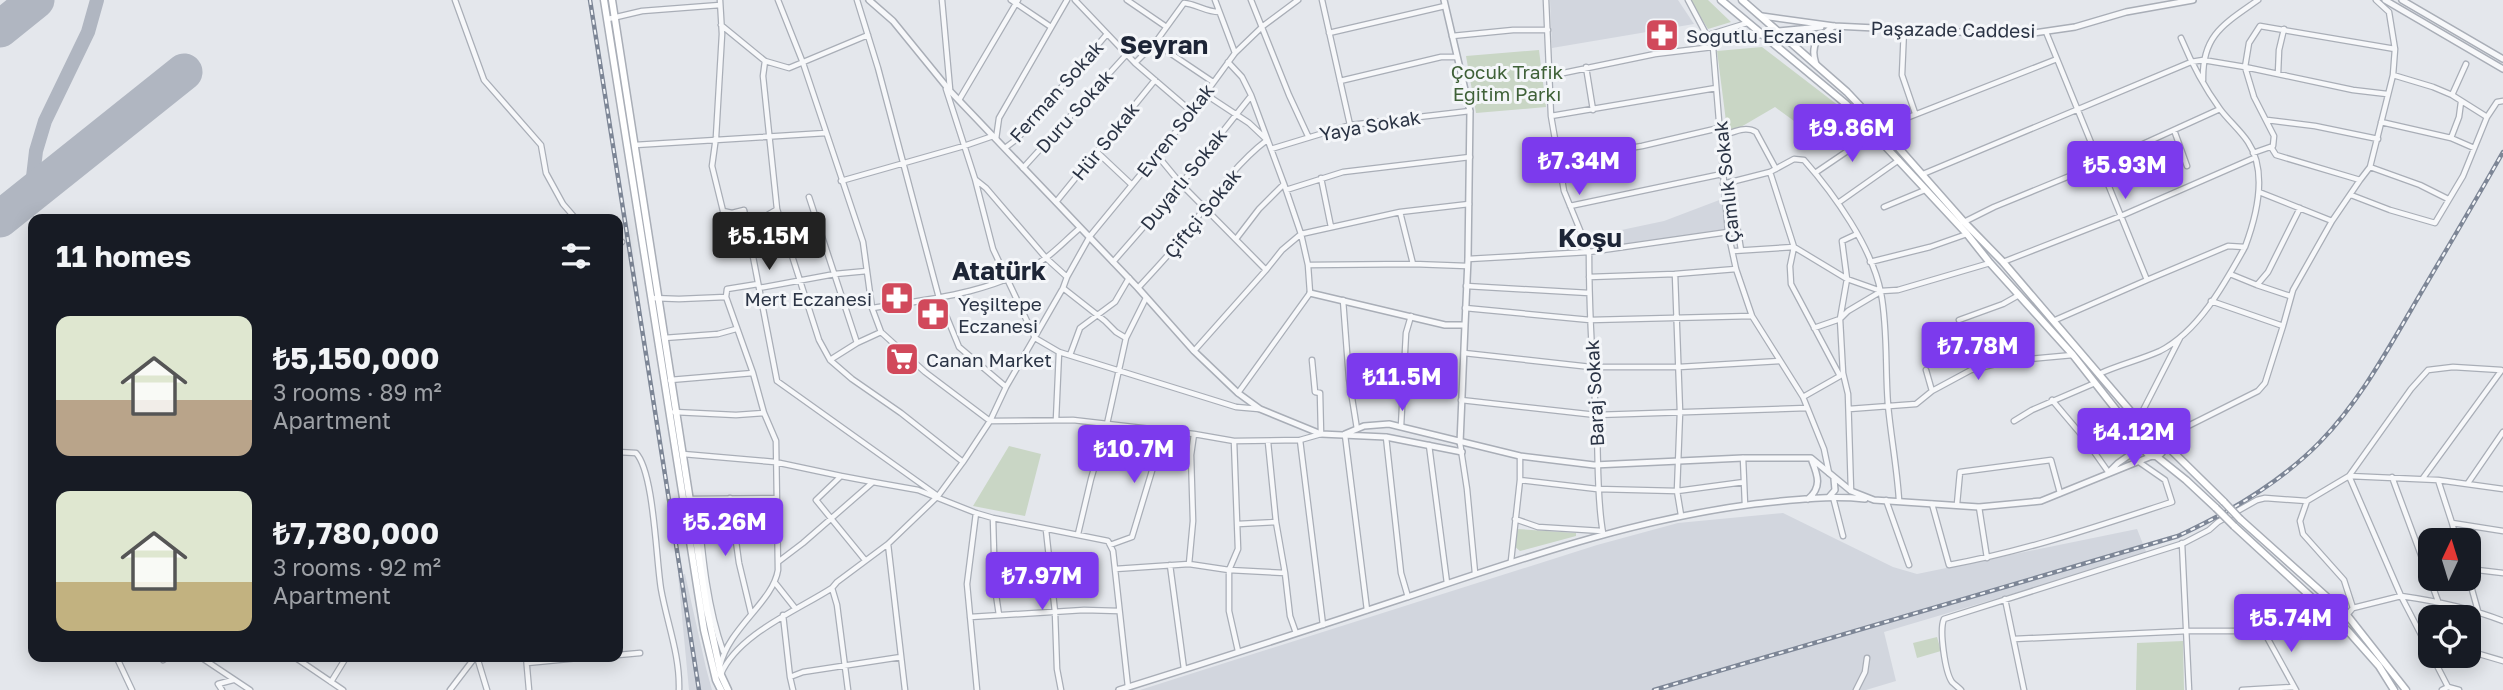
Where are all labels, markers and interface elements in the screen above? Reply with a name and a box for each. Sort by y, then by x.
pharmacy icon: Sogutlu Eczanesi [1643,16,1681,54]
street label: Paşazade Caddesi [1870,16,2036,42]
place label: Sogutlu Eczanesi [1686,24,1843,47]
district label: Seyran [1120,29,1208,60]
street label: Ferman Sokak [1004,35,1108,147]
park label: Çocuk Trafik Eğitim Parkı [1451,60,1563,105]
street label: Duru Sokak [1031,64,1118,157]
street label: Evren Sokak [1131,78,1219,181]
street label: Hür Sokak [1067,97,1144,185]
pin: ₺9.86M [1795,104,1909,164]
street label: Yaya Sokak [1318,105,1423,145]
text: ₺9.86M [1810,113,1894,141]
street label: Çamlık Sokak [1708,120,1744,244]
street label: Duyarlı Sokak [1135,123,1231,235]
pin: ₺7.34M [1522,138,1636,197]
pin: ₺5.93M [2068,142,2182,201]
text: ₺7.34M [1538,146,1620,174]
text: ₺5.93M [2083,150,2167,178]
street label: Çiftçi Sokak [1159,163,1245,262]
pin: ₺5.15M [712,212,826,272]
text: ₺5.15M [729,221,809,249]
district label: Koşu [1558,222,1622,253]
icon: filters [557,237,595,275]
text: 11 homes [56,238,191,274]
district label: Atatürk [952,255,1046,286]
pharmacy icon: Mert Eczanesi [878,279,916,317]
place label: Mert Eczanesi [744,287,872,310]
place label: Yeşiltepe Eczanesi [958,292,1042,337]
pharmacy icon: Yeşiltepe Eczanesi [914,295,952,333]
pin: ₺7.78M [1921,322,2035,382]
text: ₺7.78M [1938,331,2018,359]
street label: Baraj Sokak [1580,339,1608,447]
text: ₺5,150,000 [273,340,439,376]
supermarket icon: Canan Market [883,340,921,378]
icon: home [112,344,196,428]
place label: Canan Market [926,348,1052,371]
pin: ₺11.5M [1345,354,1459,413]
text: ₺11.5M [1363,362,1441,390]
text: 3 rooms · 89 m² [273,378,442,406]
text: Apartment [273,406,391,434]
pin: ₺4.12M [2077,408,2191,468]
text: ₺4.12M [2093,417,2175,445]
pin: ₺10.7M [1077,426,1191,485]
text: ₺10.7M [1094,434,1174,462]
pin: ₺5.26M [668,498,782,558]
text: ₺5.26M [683,507,767,535]
text: ₺7,780,000 [273,515,439,551]
icon: home [112,519,196,603]
north arrow [2418,528,2482,592]
map controls [2418,528,2481,668]
pin: ₺7.97M [985,552,1099,612]
text: 3 rooms · 92 m² [273,553,441,581]
text: ₺7.97M [1002,561,1082,589]
text: Apartment [273,581,391,609]
pin: ₺5.74M [2234,594,2348,654]
text: ₺5.74M [2250,603,2332,631]
button: locate [2418,605,2481,668]

